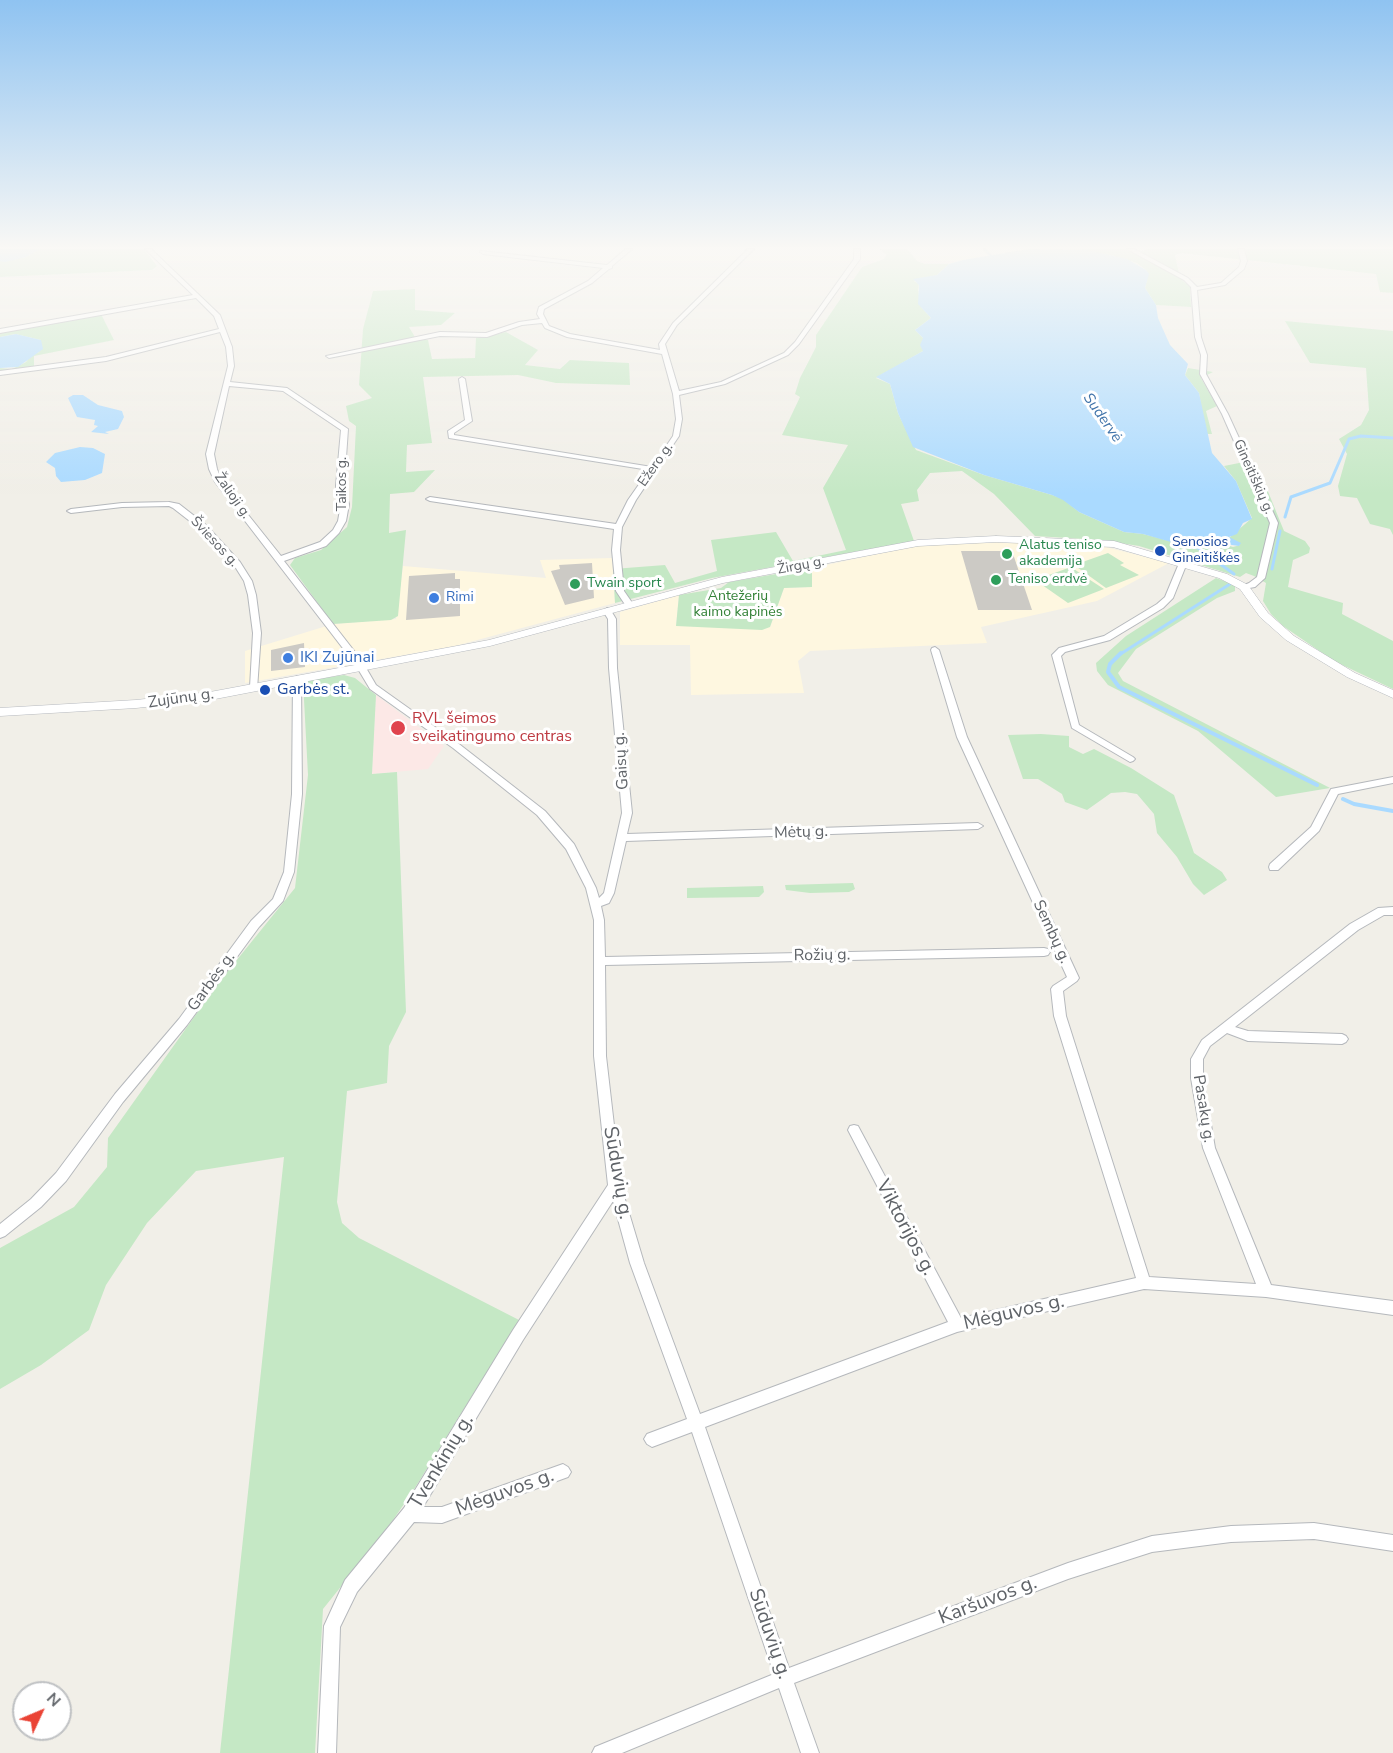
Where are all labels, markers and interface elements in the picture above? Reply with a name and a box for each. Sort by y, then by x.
water label: Sudervė [1079,390,1125,446]
street label: Gineitiškių g. [1229,437,1277,517]
street label: Ežero g. [635,440,677,490]
street label: Taikos g. [335,457,351,511]
street label: Žalioji g. [210,470,254,522]
street label: Šviesos g. [186,513,242,571]
place label: Senosios Gineitiškės [1172,535,1240,568]
place label: Alatus teniso akademija [1019,538,1102,570]
marker: Senosios Gineitiškės [1153,544,1167,558]
marker: Alatus teniso akademija [1000,547,1014,561]
street label: Žirgų g. [776,553,826,579]
place label: Teniso erdvė [1008,572,1087,588]
marker: Teniso erdvė [989,573,1003,587]
place label: Twain sport [587,576,661,592]
marker: Twain sport [568,577,582,591]
park label: Antežerių kaimo kapinės [694,589,782,622]
place label: Rimi [446,590,474,606]
marker: Rimi [427,591,441,605]
place label: IKI Zujūnai [300,648,375,668]
marker: IKI Zujūnai [281,651,295,665]
place label: Garbės st. [277,680,350,700]
marker: Garbės st. [258,683,272,697]
street label: Zujūnų g. [147,685,215,713]
place label: RVL šeimos sveikatingumo centras [412,709,572,747]
marker: RVL šeimos sveikatingumo centras [389,719,407,737]
street label: Gaisų g. [610,732,634,790]
street label: Mėtų g. [774,822,828,844]
street label: Sembų g. [1028,897,1074,967]
street label: Rožių g. [794,946,850,966]
street label: Garbės g. [184,949,240,1015]
street label: Pasakų g. [1188,1074,1218,1144]
street label: Sūduvių g. [597,1125,637,1221]
street label: Viktorijos g. [870,1176,940,1280]
street label: Mėguvos g. [961,1290,1067,1336]
street label: Tvenkinių g. [404,1410,480,1514]
street label: Mėguvos g. [453,1464,557,1522]
street label: Karšuvos g. [935,1571,1041,1631]
street label: Sūduvių g. [742,1586,796,1682]
north arrow [12,1681,72,1741]
text: N [41,1688,66,1712]

